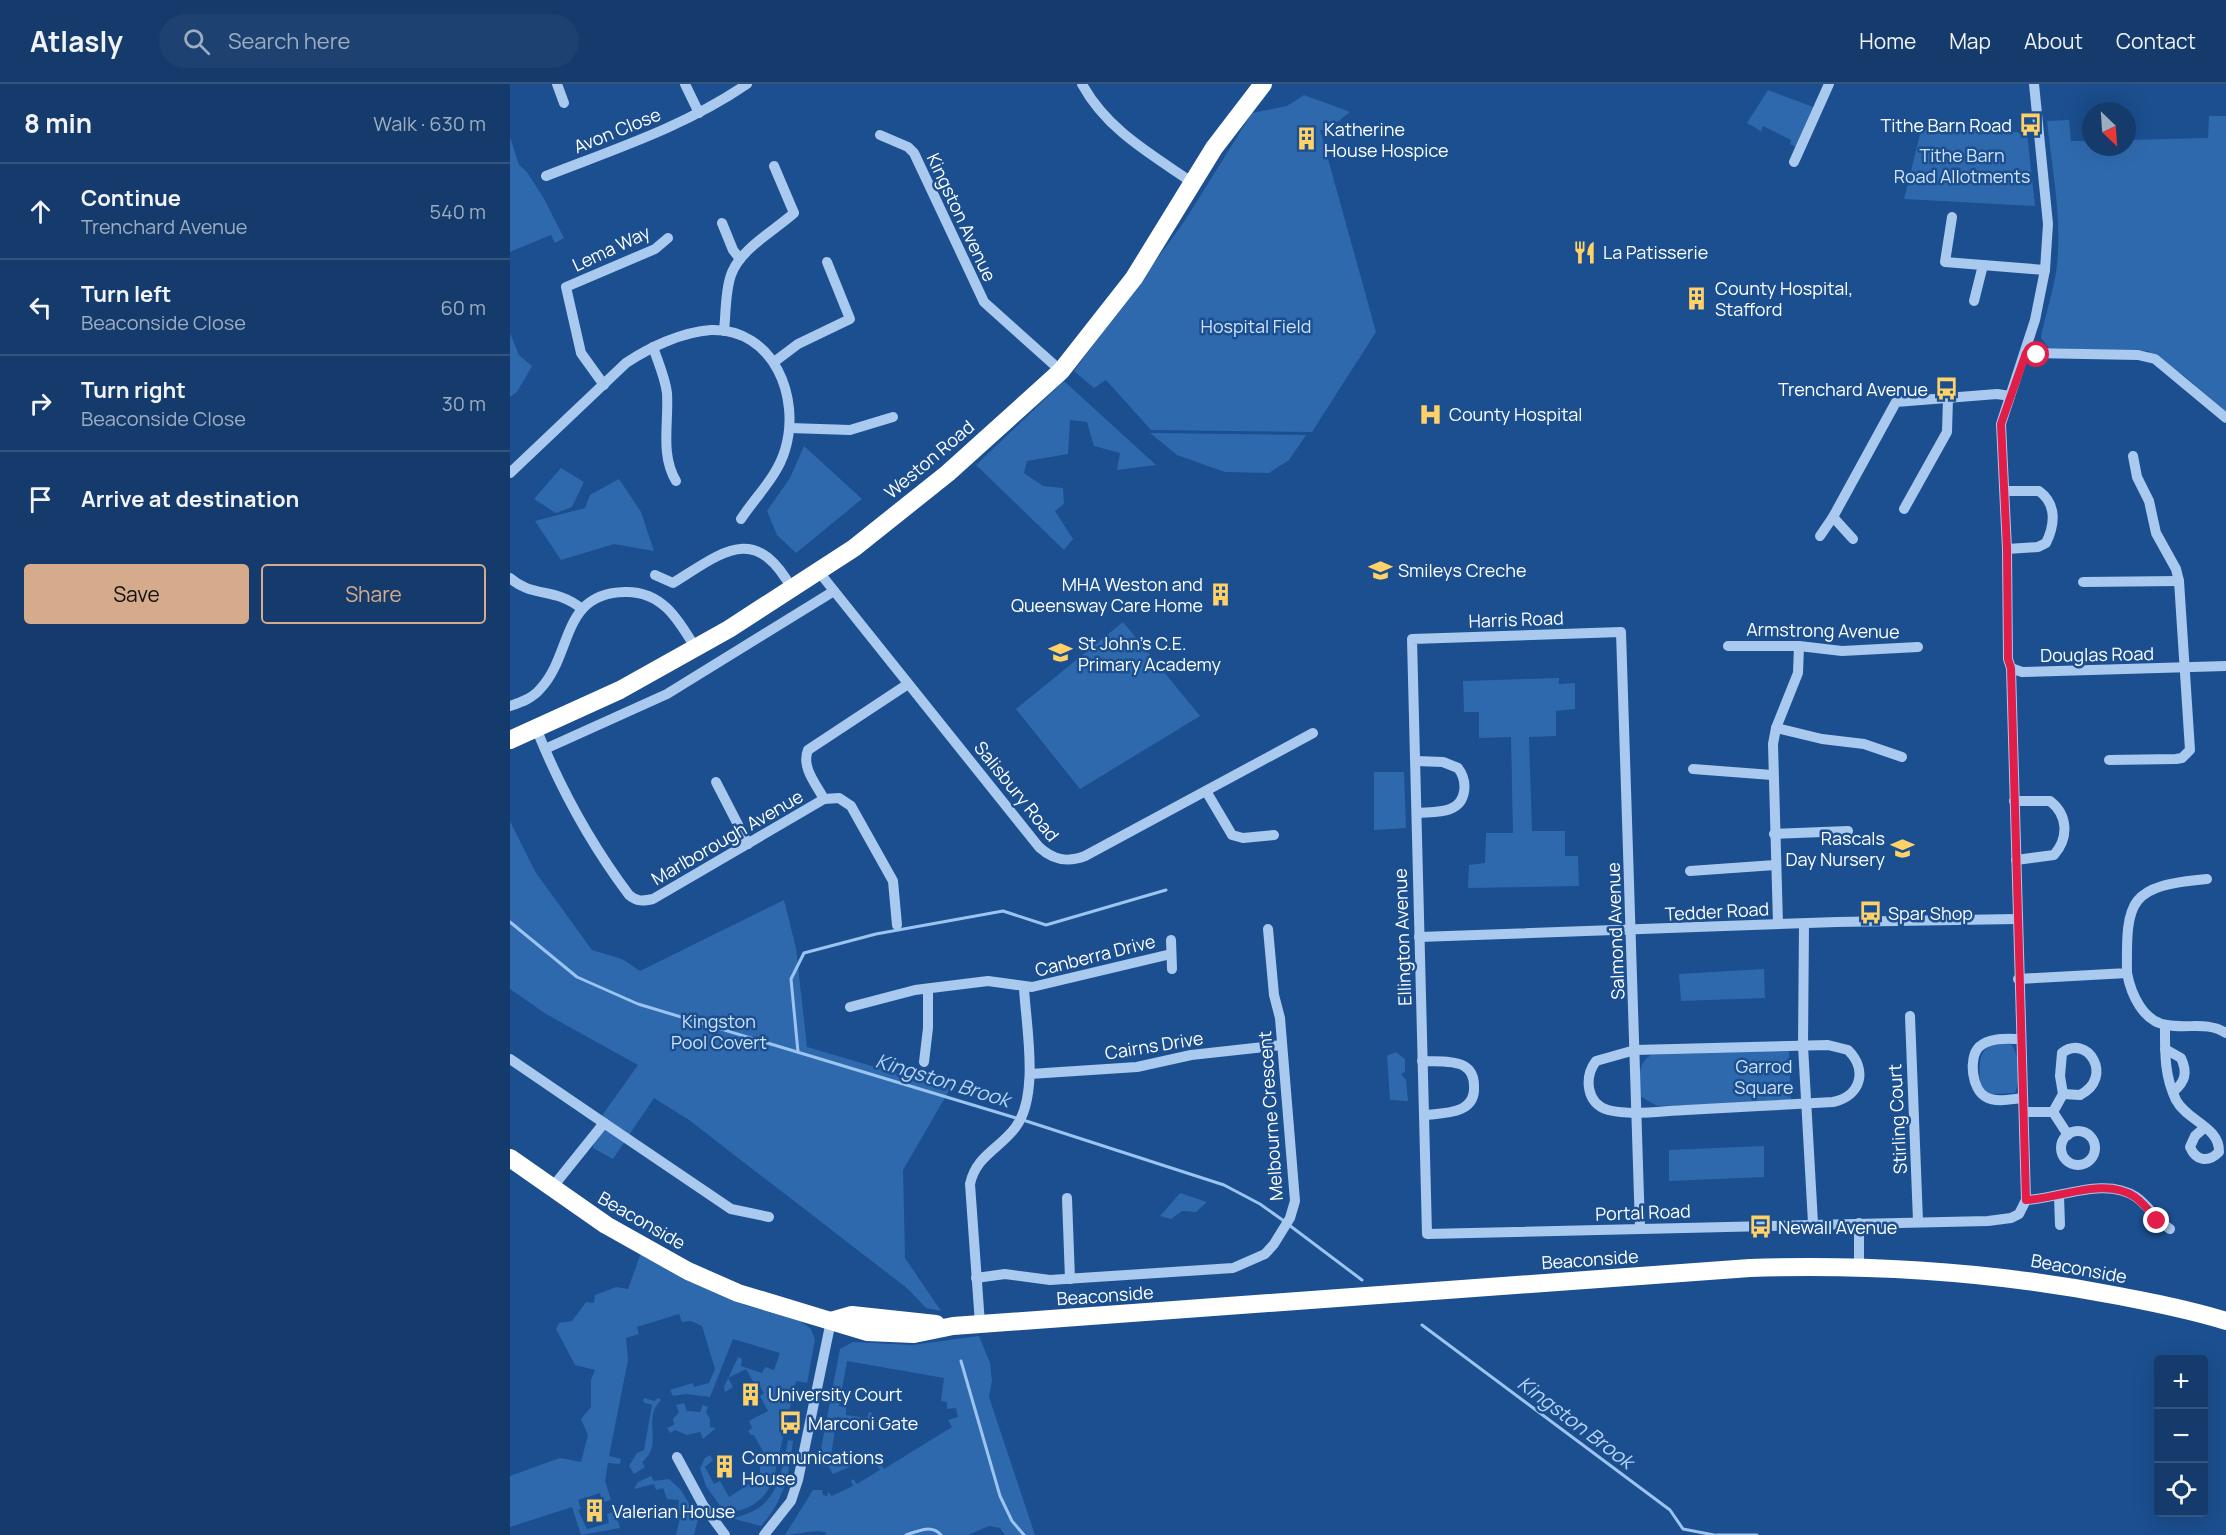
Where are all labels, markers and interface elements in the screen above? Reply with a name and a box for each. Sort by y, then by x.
search box [159,14,579,68]
text: Atlasly [30,22,123,60]
icon: search [180,25,213,58]
text: Search here [228,26,350,56]
text: Home [1859,27,1916,55]
text: Map [1949,27,1991,55]
text: About [2024,27,2083,55]
text: Contact [2116,27,2196,55]
street label: Avon Close [570,102,664,158]
north arrow [2082,102,2136,156]
text: 8 min [24,105,92,141]
text: Walk · 630 m [373,110,486,137]
bus stop icon: Tithe Barn Road [2017,112,2043,138]
place label: Tithe Barn Road [1881,113,2012,137]
place label: Katherine House Hospice [1324,117,1449,162]
building icon: Katherine House Hospice [1293,126,1319,152]
park label: Tithe Barn Road Allotments [1894,143,2030,188]
street label: Kingston Avenue [922,149,1002,285]
text: Continue [81,183,181,213]
icon: ahead [24,195,57,228]
text: 540 m [430,198,486,225]
text: Trenchard Avenue [81,213,248,240]
street label: Lema Way [568,219,654,276]
restaurant icon: La Patisserie [1572,239,1598,265]
place label: La Patisserie [1603,240,1708,264]
place label: County Hospital, Stafford [1715,276,1853,321]
text: Turn left [81,279,171,309]
building icon: County Hospital, Stafford [1684,285,1710,311]
icon: left [24,291,57,324]
text: 60 m [440,294,486,321]
text: Beaconside Close [81,309,246,336]
park label: Hospital Field [1201,314,1311,338]
route start [2023,341,2049,367]
text: Turn right [81,375,186,405]
bus stop icon: Trenchard Avenue [1933,376,1959,402]
place label: Trenchard Avenue [1778,377,1928,401]
icon: right [24,387,57,420]
text: 30 m [442,390,486,417]
hospital icon: County Hospital [1418,401,1444,427]
place label: County Hospital [1449,402,1583,426]
text: Beaconside Close [81,405,246,432]
street label: Weston Road [879,414,979,504]
icon: arrive [24,483,57,516]
text: Arrive at destination [81,484,299,514]
school or university icon: Smileys Creche [1367,557,1393,583]
place label: Smileys Creche [1398,558,1527,582]
button: Save [24,564,249,624]
button: Share [261,564,486,624]
place label: MHA Weston and Queensway Care Home [1011,572,1203,617]
building icon: MHA Weston and Queensway Care Home [1208,581,1234,607]
street label: Harris Road [1468,605,1564,633]
street label: Armstrong Avenue [1746,617,1900,643]
place label: St John's C.E. Primary Academy [1078,631,1221,676]
school or university icon: St John's C.E. Primary Academy [1047,640,1073,666]
street label: Douglas Road [2040,641,2154,667]
street label: Salisbury Road [969,736,1065,846]
street label: Marlborough Avenue [647,784,807,890]
place label: Rascals Day Nursery [1785,826,1885,871]
school or university icon: Rascals Day Nursery [1890,835,1916,861]
street label: Salmond Avenue [1601,862,1629,1000]
street label: Ellington Avenue [1388,868,1416,1006]
street label: Tedder Road [1664,896,1770,926]
bus stop icon: Spar Shop [1857,900,1883,926]
place label: Spar Shop [1888,901,1973,925]
street label: Canberra Drive [1032,928,1158,982]
park label: Kingston Pool Covert [671,1009,767,1054]
street label: Cairns Drive [1103,1025,1205,1065]
street label: Melbourne Crescent [1252,1030,1288,1202]
water label: Kingston Brook [873,1047,1016,1114]
park label: Garrod Square [1734,1054,1794,1099]
street label: Stirling Court [1882,1063,1912,1175]
street label: Beaconside [594,1185,690,1255]
street label: Portal Road [1595,1198,1691,1226]
route end [2143,1207,2169,1233]
bus stop icon: Newall Avenue [1747,1214,1773,1240]
place label: Newall Avenue [1778,1215,1897,1239]
street label: Beaconside [1541,1244,1639,1274]
street label: Beaconside [2029,1248,2129,1288]
street label: Beaconside [1056,1280,1154,1310]
map controls [2154,1355,2208,1517]
button: + [2154,1355,2208,1409]
water label: Kingston Brook [1512,1369,1642,1476]
building icon: University Court [737,1381,763,1407]
place label: University Court [768,1382,903,1406]
button: − [2154,1409,2208,1463]
bus stop icon: Marconi Gate [777,1410,803,1436]
place label: Marconi Gate [808,1411,918,1435]
place label: Communications House [742,1445,884,1490]
building icon: Communications House [711,1454,737,1480]
button: locate [2154,1463,2208,1517]
building icon: Valerian House [581,1498,607,1524]
place label: Valerian House [612,1499,735,1523]

